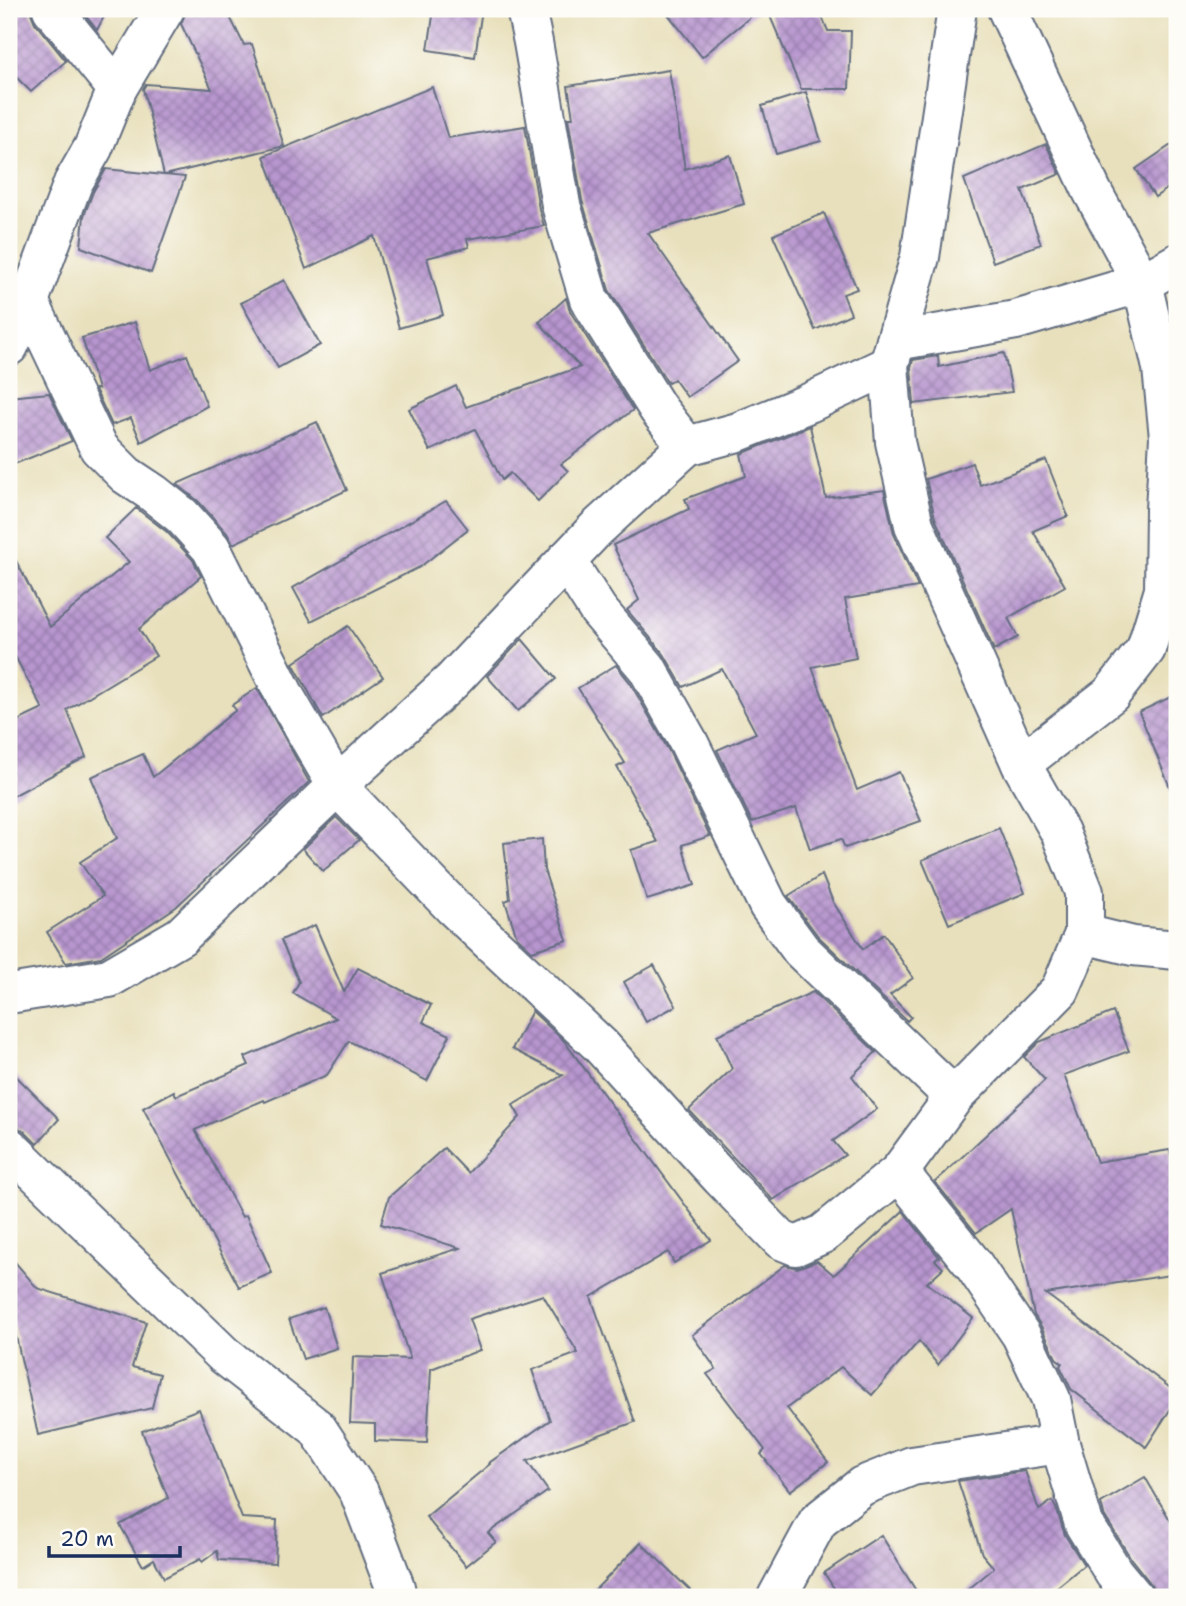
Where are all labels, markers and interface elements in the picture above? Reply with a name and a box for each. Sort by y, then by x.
scale bar [49,1515,180,1559]
text: 20 m [60,1525,114,1553]

